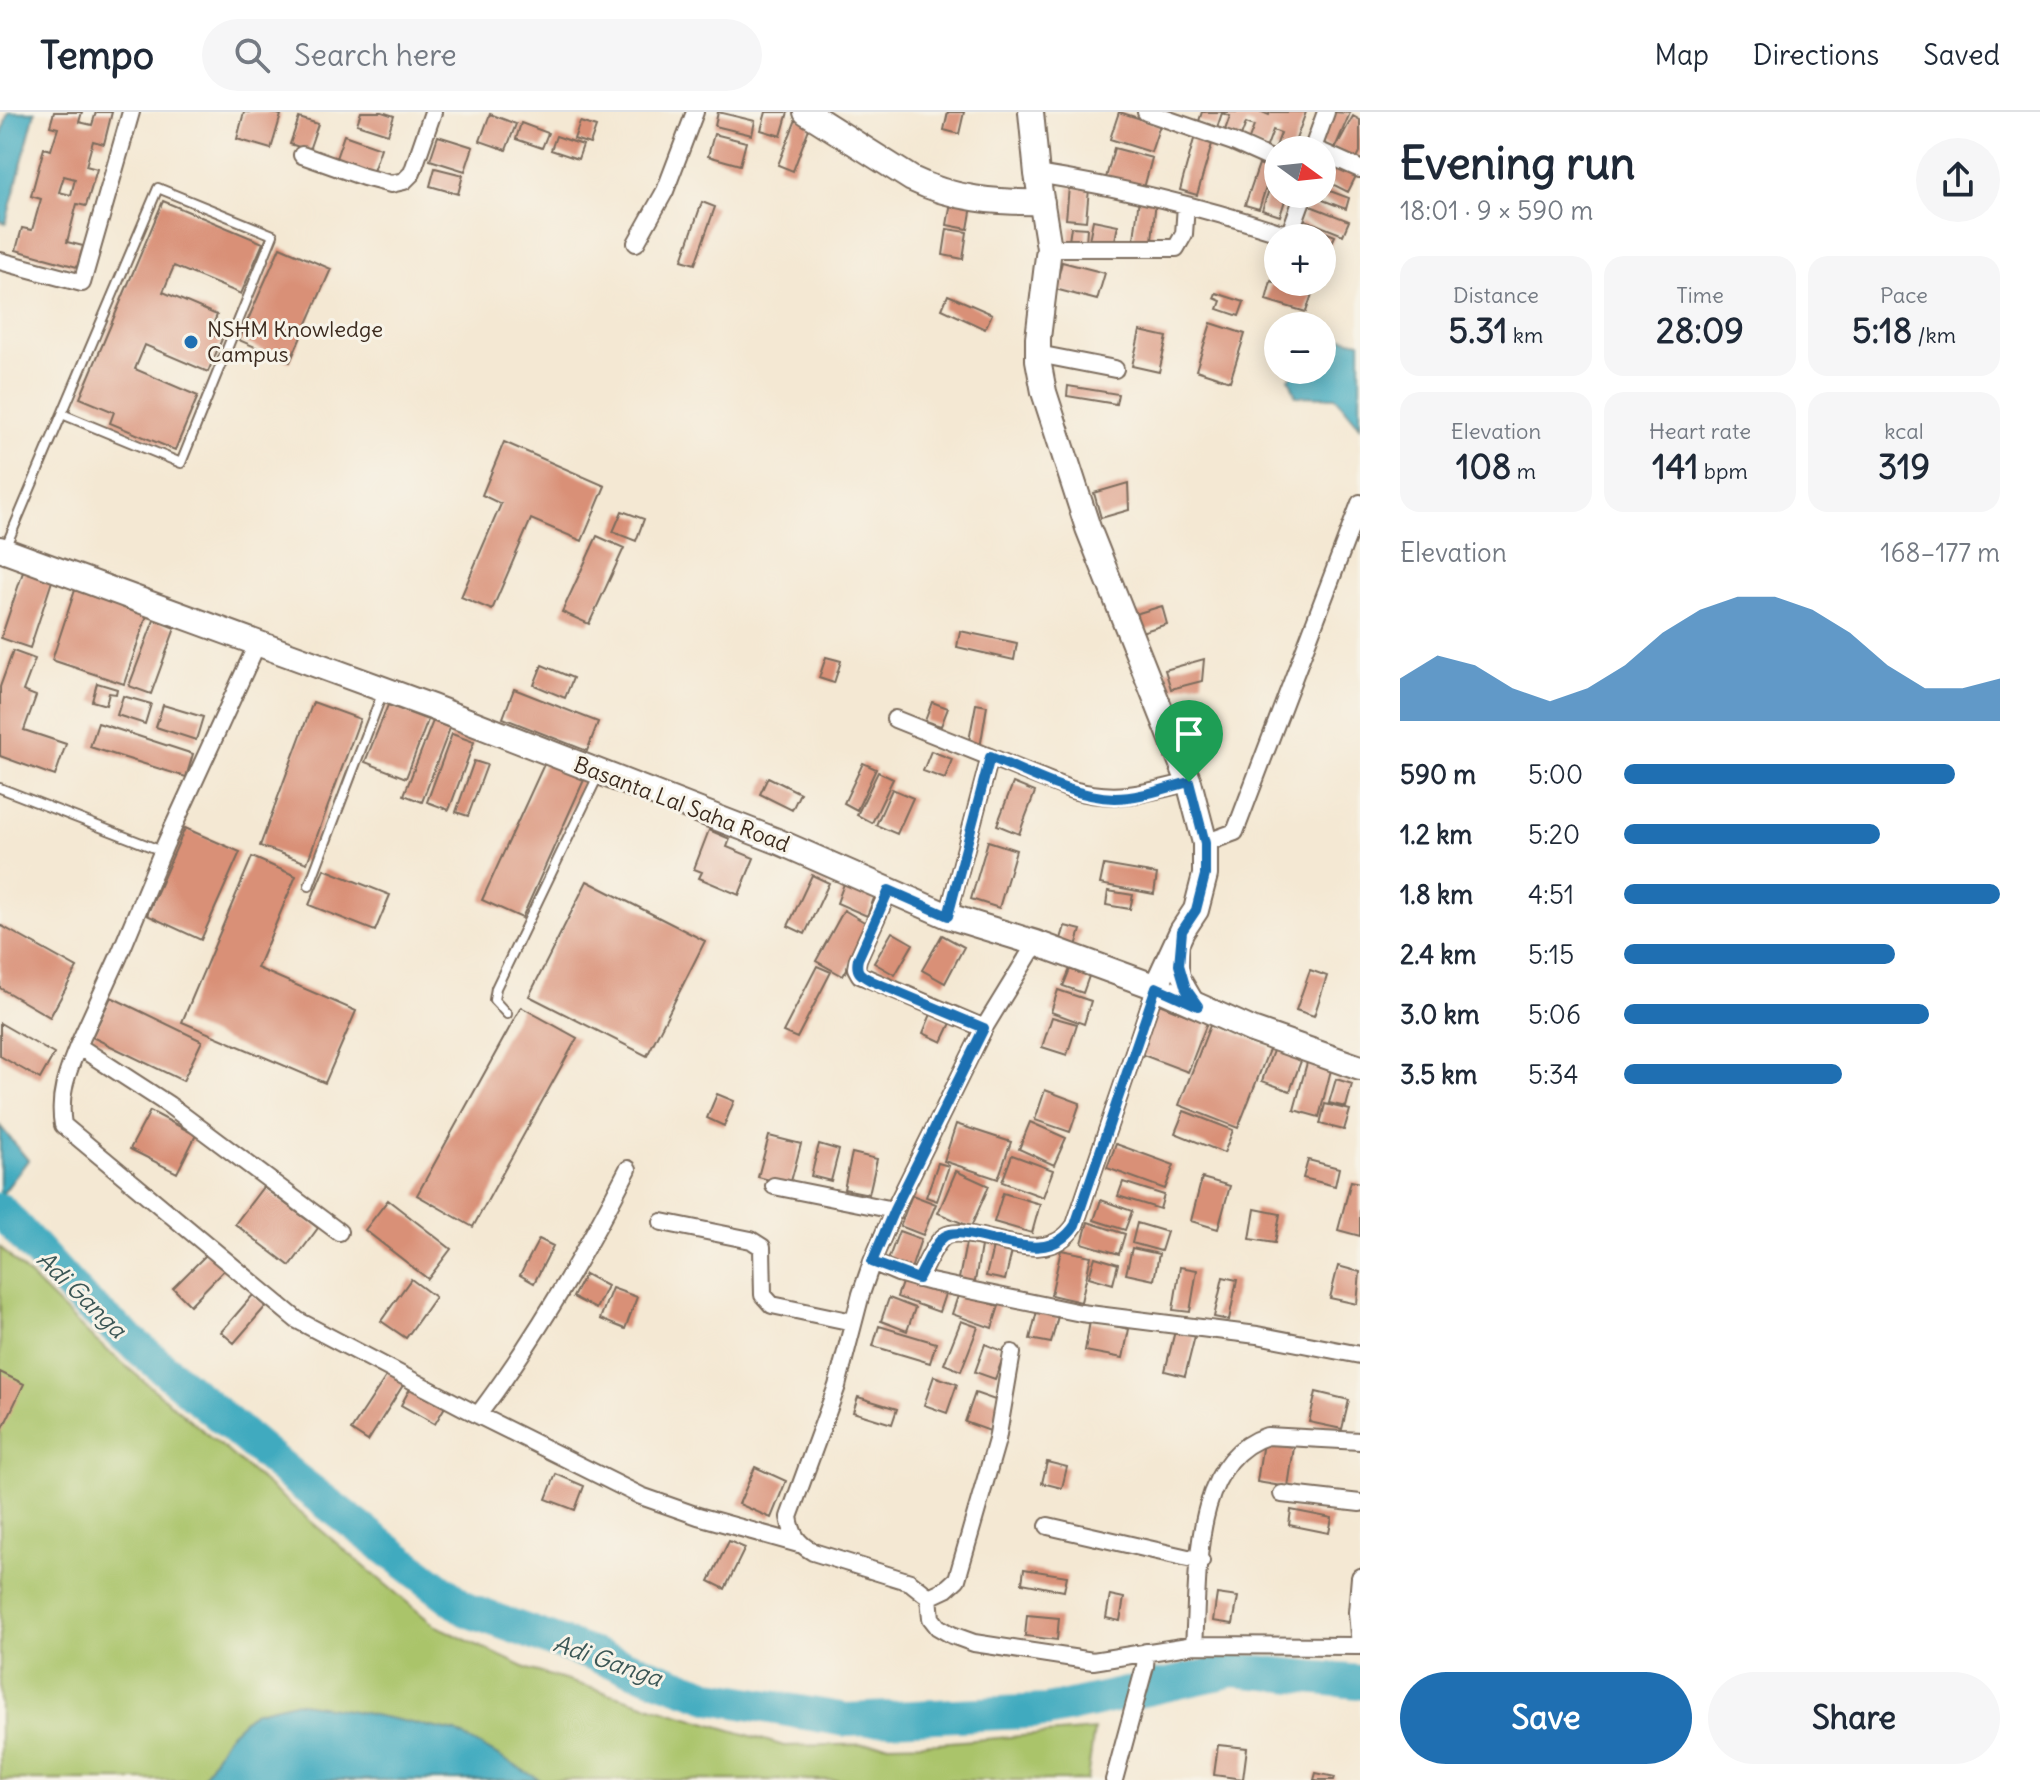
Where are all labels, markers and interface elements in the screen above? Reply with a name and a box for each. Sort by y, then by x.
search box [202,19,762,91]
text: Tempo [40,32,154,79]
icon: search [230,33,274,77]
text: Search here [294,36,457,74]
text: Map [1654,37,1709,73]
text: Directions [1753,37,1879,73]
text: Saved [1923,37,2000,73]
north arrow [1264,136,1336,208]
map controls [1264,136,1336,384]
text: Evening run [1400,136,1635,191]
button: share [1916,138,2000,222]
text: 18:01 · 9 × 590 m [1400,194,1593,227]
button: + [1264,224,1336,296]
text: Distance [1453,281,1539,309]
text: Time [1676,281,1724,309]
text: Pace [1880,281,1928,309]
text: 5.31 [1449,309,1508,352]
text: 28:09 [1656,309,1744,352]
text: 5:18 [1852,309,1912,352]
button: − [1264,312,1336,384]
place label: NSHM Knowledge Campus [207,315,383,368]
text: km [1508,321,1543,349]
text: /km [1912,321,1956,349]
marker: NSHM Knowledge Campus [182,333,200,351]
text: Elevation [1451,417,1541,445]
text: Heart rate [1649,417,1751,445]
text: kcal [1884,417,1924,445]
text: 108 [1456,445,1511,488]
text: 141 [1652,445,1699,488]
text: 319 [1878,445,1930,488]
text: m [1511,457,1536,485]
text: bpm [1699,457,1748,485]
text: Elevation [1400,536,1507,569]
text: 168–177 m [1880,536,2000,569]
pin [1155,700,1223,782]
icon: arrive [1167,712,1211,756]
street label: Basanta Lal Saha Road [570,750,794,858]
text: 590 m [1400,758,1476,791]
text: 5:00 [1528,758,1583,791]
text: 1.2 km [1400,818,1472,851]
text: 5:20 [1528,818,1580,851]
text: 1.8 km [1400,878,1473,911]
text: 4:51 [1528,878,1574,911]
text: 2.4 km [1400,938,1476,971]
text: 5:15 [1528,938,1574,971]
text: 3.0 km [1400,998,1480,1031]
text: 5:06 [1528,998,1581,1031]
text: 3.5 km [1400,1058,1477,1091]
text: 5:34 [1528,1058,1579,1091]
water label: Adi Ganga [31,1244,134,1345]
water label: Adi Ganga [550,1627,667,1693]
button: Save [1400,1672,1692,1764]
button: Share [1708,1672,2000,1764]

